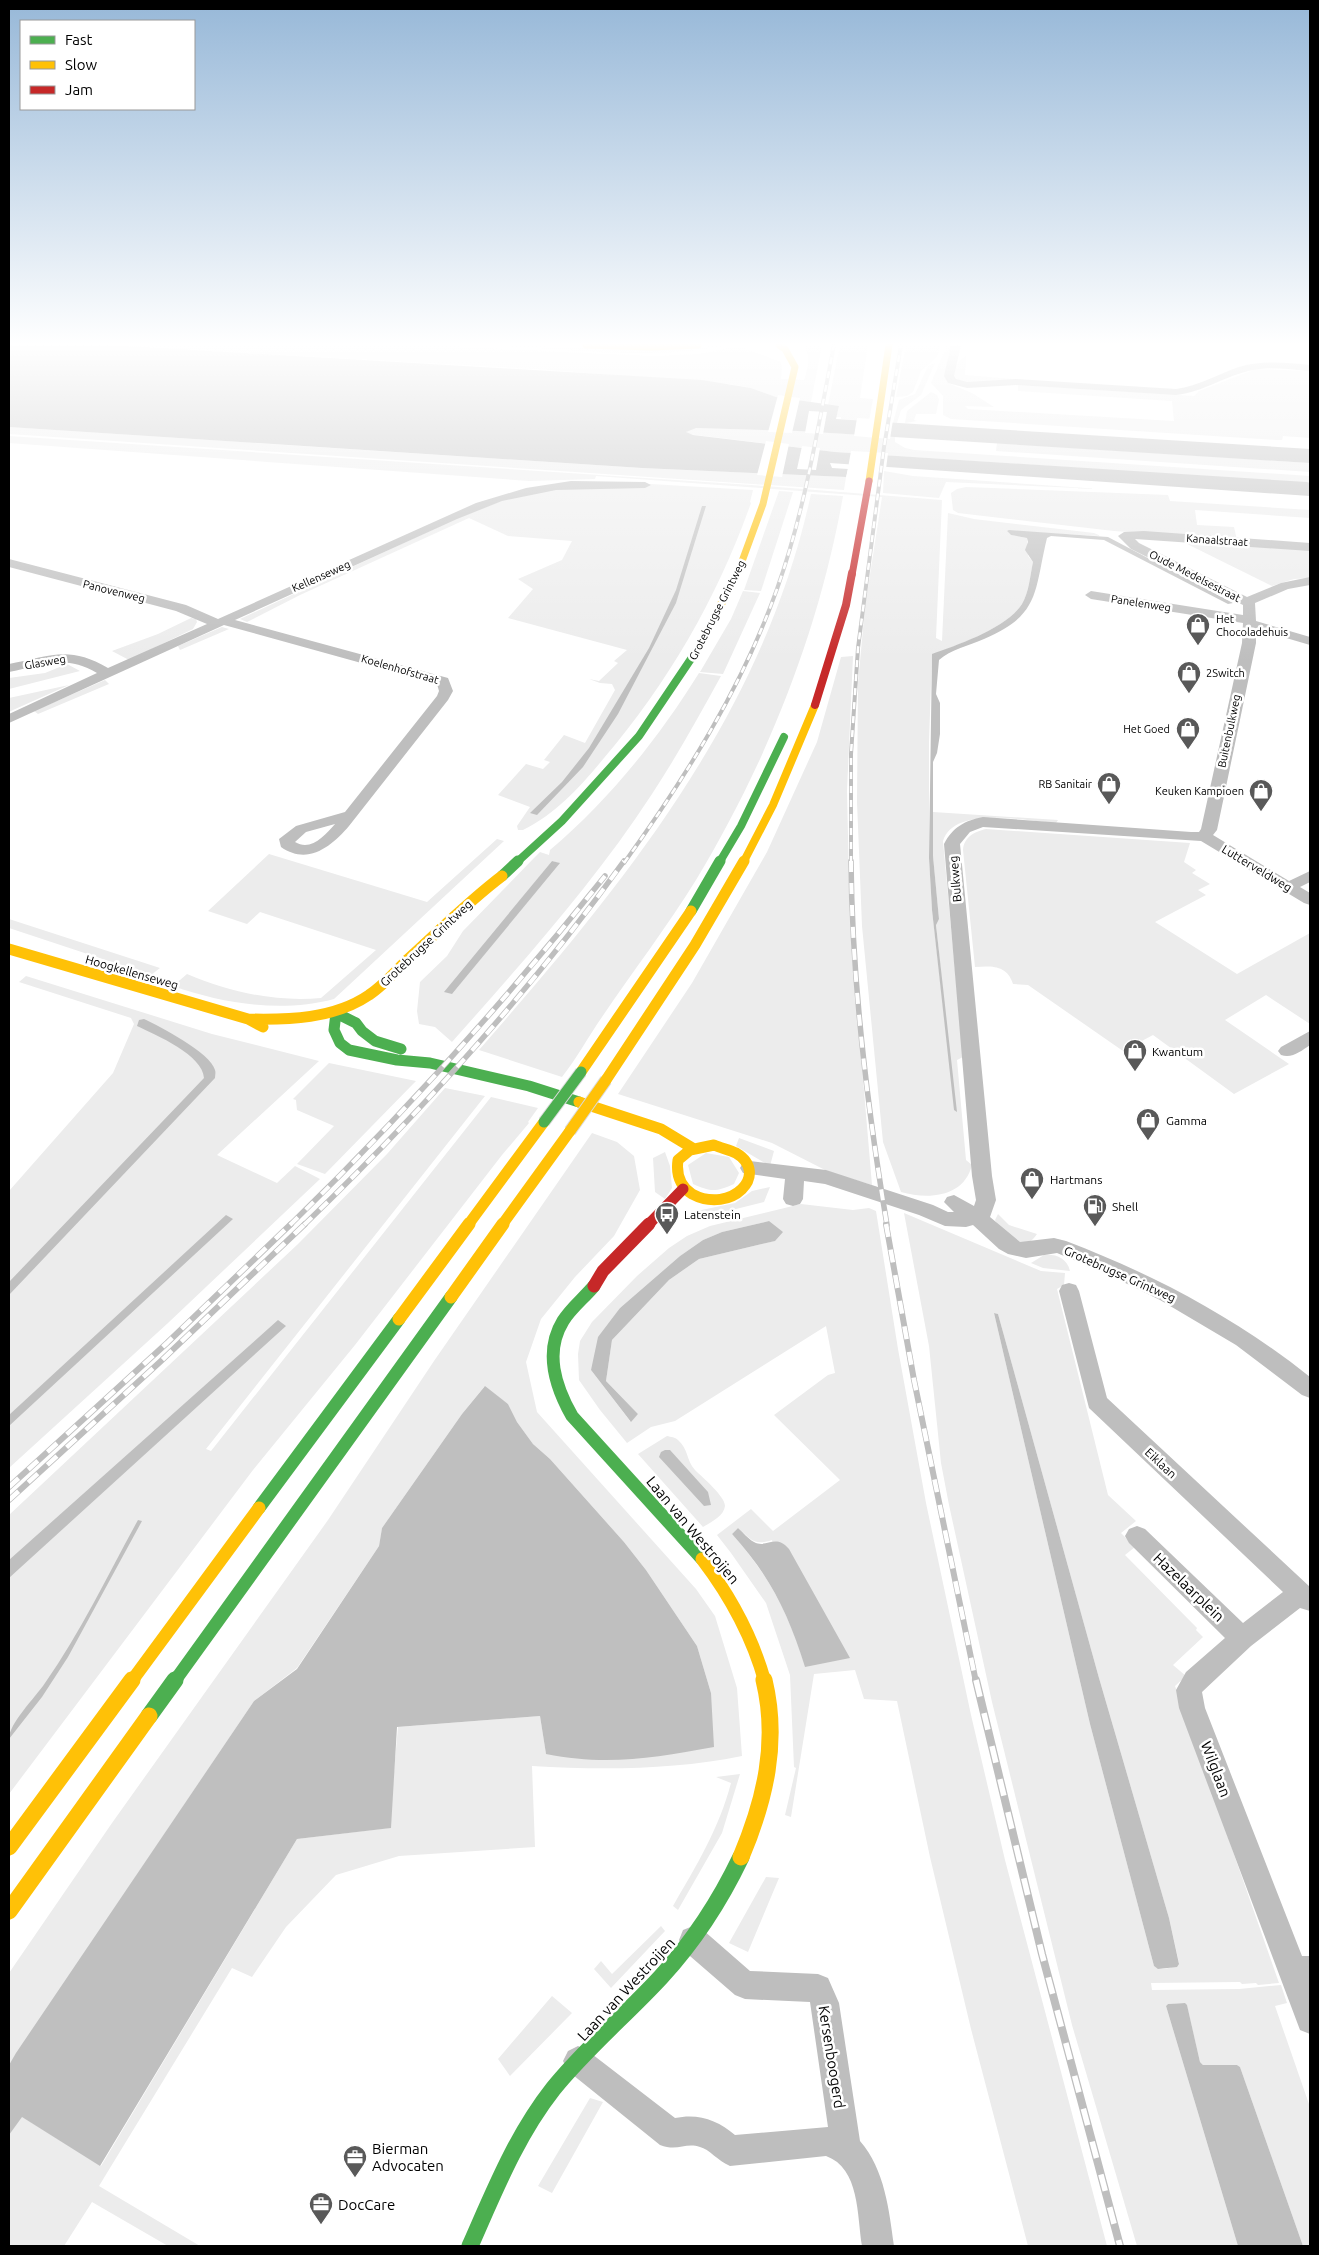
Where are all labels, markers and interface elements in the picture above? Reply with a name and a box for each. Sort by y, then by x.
legend [20,20,195,110]
text: Fast [65,31,93,48]
text: Slow [65,56,98,73]
text: Jam [65,81,93,98]
street label: Kanaalstraat [1186,532,1249,548]
street label: Oude Medelsestraat [1147,548,1243,604]
street label: Kellenseweg [290,558,352,594]
street label: Grotebrugse Grintweg [687,558,747,662]
street label: Panovenweg [82,578,146,604]
street label: Panelenweg [1110,592,1172,614]
shop icon: Het Chocoladehuis [1185,612,1211,646]
place label: Het Chocoladehuis [1216,613,1288,638]
street label: Glasweg [24,652,66,672]
street label: Koelenhofstraat [360,652,441,686]
shop icon: 2Switch [1176,660,1202,694]
place label: 2Switch [1206,667,1245,679]
street label: Buitenbulkweg [1215,693,1243,769]
shop icon: Het Goed [1175,716,1201,750]
place label: Het Goed [1123,723,1170,735]
shop icon: RB Sanitair [1096,771,1122,805]
place label: RB Sanitair [1038,778,1093,790]
shop icon: Keuken Kampioen [1248,778,1274,812]
place label: Keuken Kampioen [1155,785,1244,797]
street label: Lutterveldweg [1220,842,1294,894]
street label: Bulkweg [946,855,964,903]
street label: Grotebrugse Grintweg [377,897,475,989]
street label: Hoogkellenseweg [84,952,180,992]
shop icon: Kwantum [1122,1038,1148,1072]
place label: Kwantum [1152,1045,1203,1058]
shop icon: Gamma [1135,1107,1161,1141]
place label: Gamma [1166,1114,1207,1127]
shop icon: Hartmans [1019,1166,1045,1200]
place label: Hartmans [1050,1173,1102,1186]
fuel station icon: Shell [1082,1193,1108,1227]
place label: Shell [1112,1200,1138,1213]
bus stop icon: Latenstein [654,1201,680,1235]
place label: Latenstein [684,1208,741,1221]
street label: Grotebrugse Grintweg [1062,1244,1178,1304]
street label: Eiklaan [1143,1445,1179,1481]
street label: Laan van Westroijen [643,1473,743,1587]
street label: Hazelaarplein [1150,1549,1228,1625]
street label: Wilglaan [1198,1739,1234,1799]
street label: Laan van Westroijen [574,1934,678,2044]
street label: Kersenboogerd [815,2004,849,2110]
place label: Bierman Advocaten [372,2140,444,2174]
office icon: Bierman Advocaten [342,2144,368,2178]
office icon: DocCare [308,2191,334,2225]
place label: DocCare [338,2196,395,2213]

